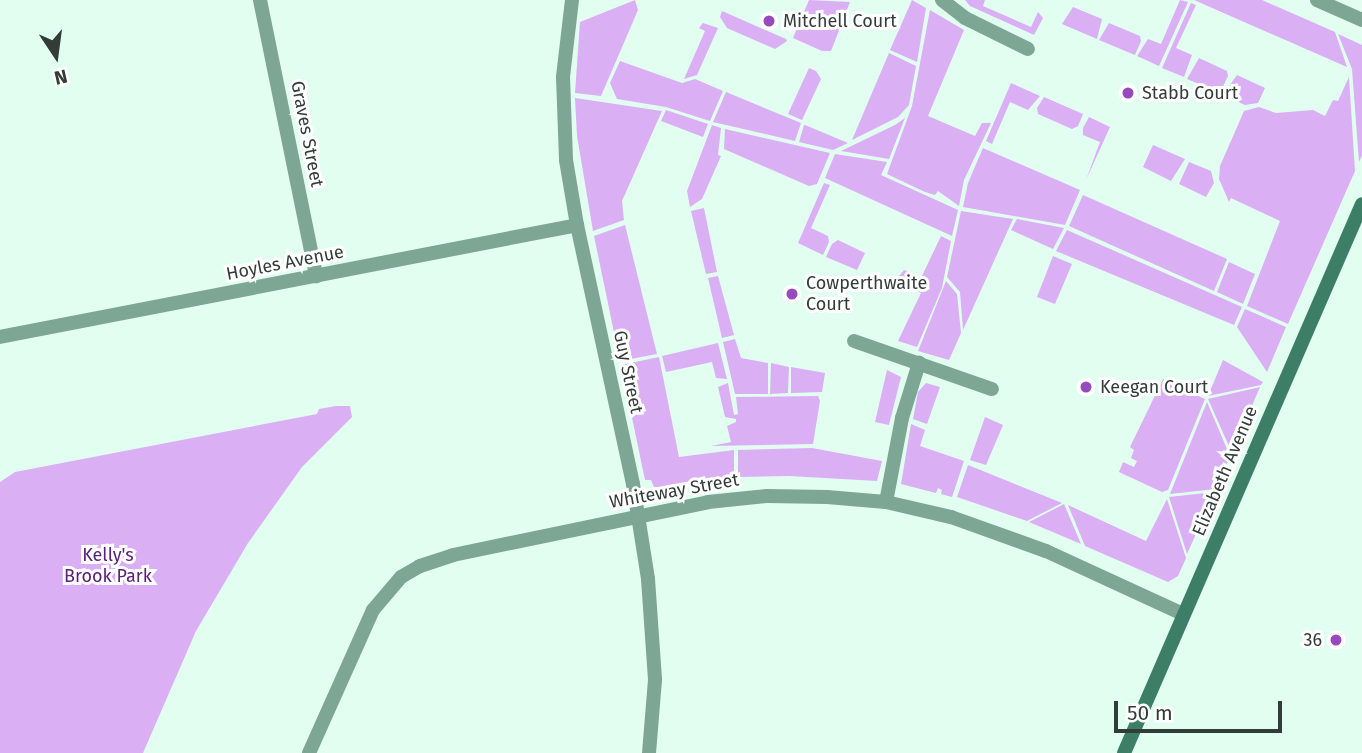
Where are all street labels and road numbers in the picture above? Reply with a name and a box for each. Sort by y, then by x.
street label: Graves Street [286,79,328,189]
street label: Hoyles Avenue [224,241,346,285]
street label: Guy Street [609,329,647,415]
street label: Elizabeth Avenue [1188,403,1262,539]
street label: Whiteway Street [608,469,740,513]

